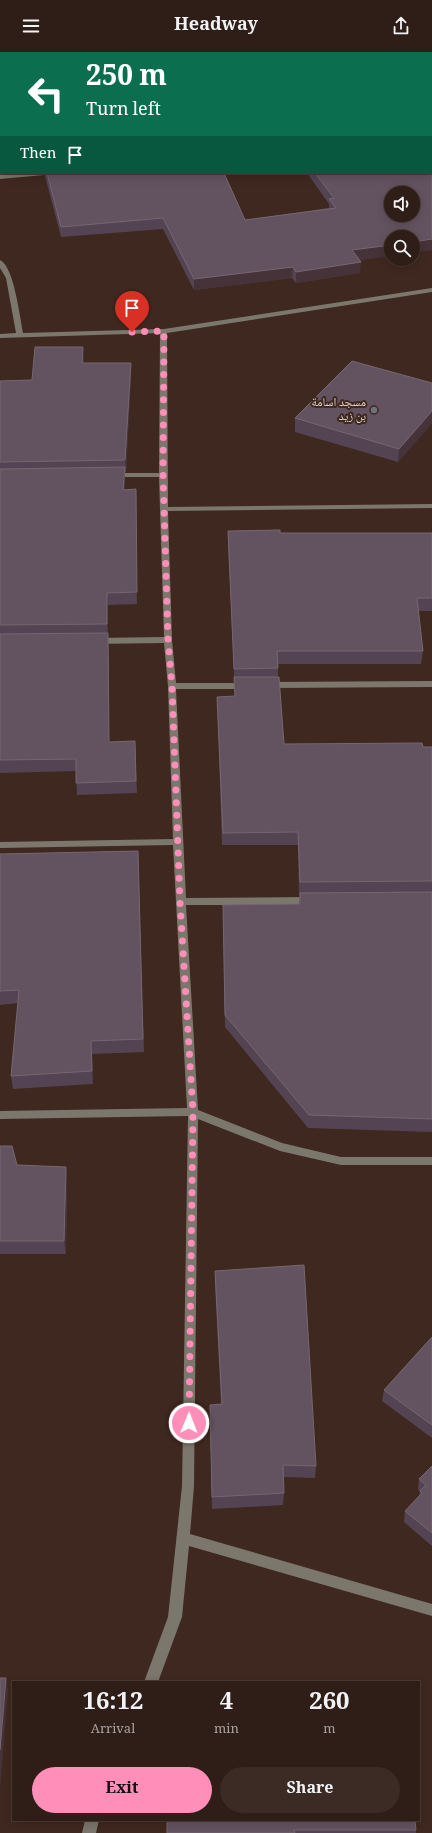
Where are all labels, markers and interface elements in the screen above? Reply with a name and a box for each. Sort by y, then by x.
text: Headway [174,11,258,41]
icon: menu [20,15,42,37]
icon: share [390,15,412,37]
text: 250 m [86,55,167,103]
icon: left [20,68,72,120]
text: Turn left [86,96,161,126]
text: Then [20,142,56,168]
icon: arrive [64,144,86,166]
map controls [384,186,420,266]
button: sound [384,186,420,222]
button: search [384,230,420,266]
pin [115,291,149,332]
icon: arrive [121,297,143,319]
place label: مسجد اسامة بن زيد [312,393,366,428]
marker: مسجد اسامة بن زيد [369,405,379,415]
position arrow [168,1402,210,1444]
text: 16:12 [82,1683,143,1724]
text: 4 [220,1683,233,1724]
text: 260 [309,1683,350,1724]
text: Arrival [91,1719,135,1741]
text: min [214,1719,239,1741]
text: m [323,1719,336,1741]
button: Exit [32,1767,212,1813]
button: Share [220,1767,400,1813]

